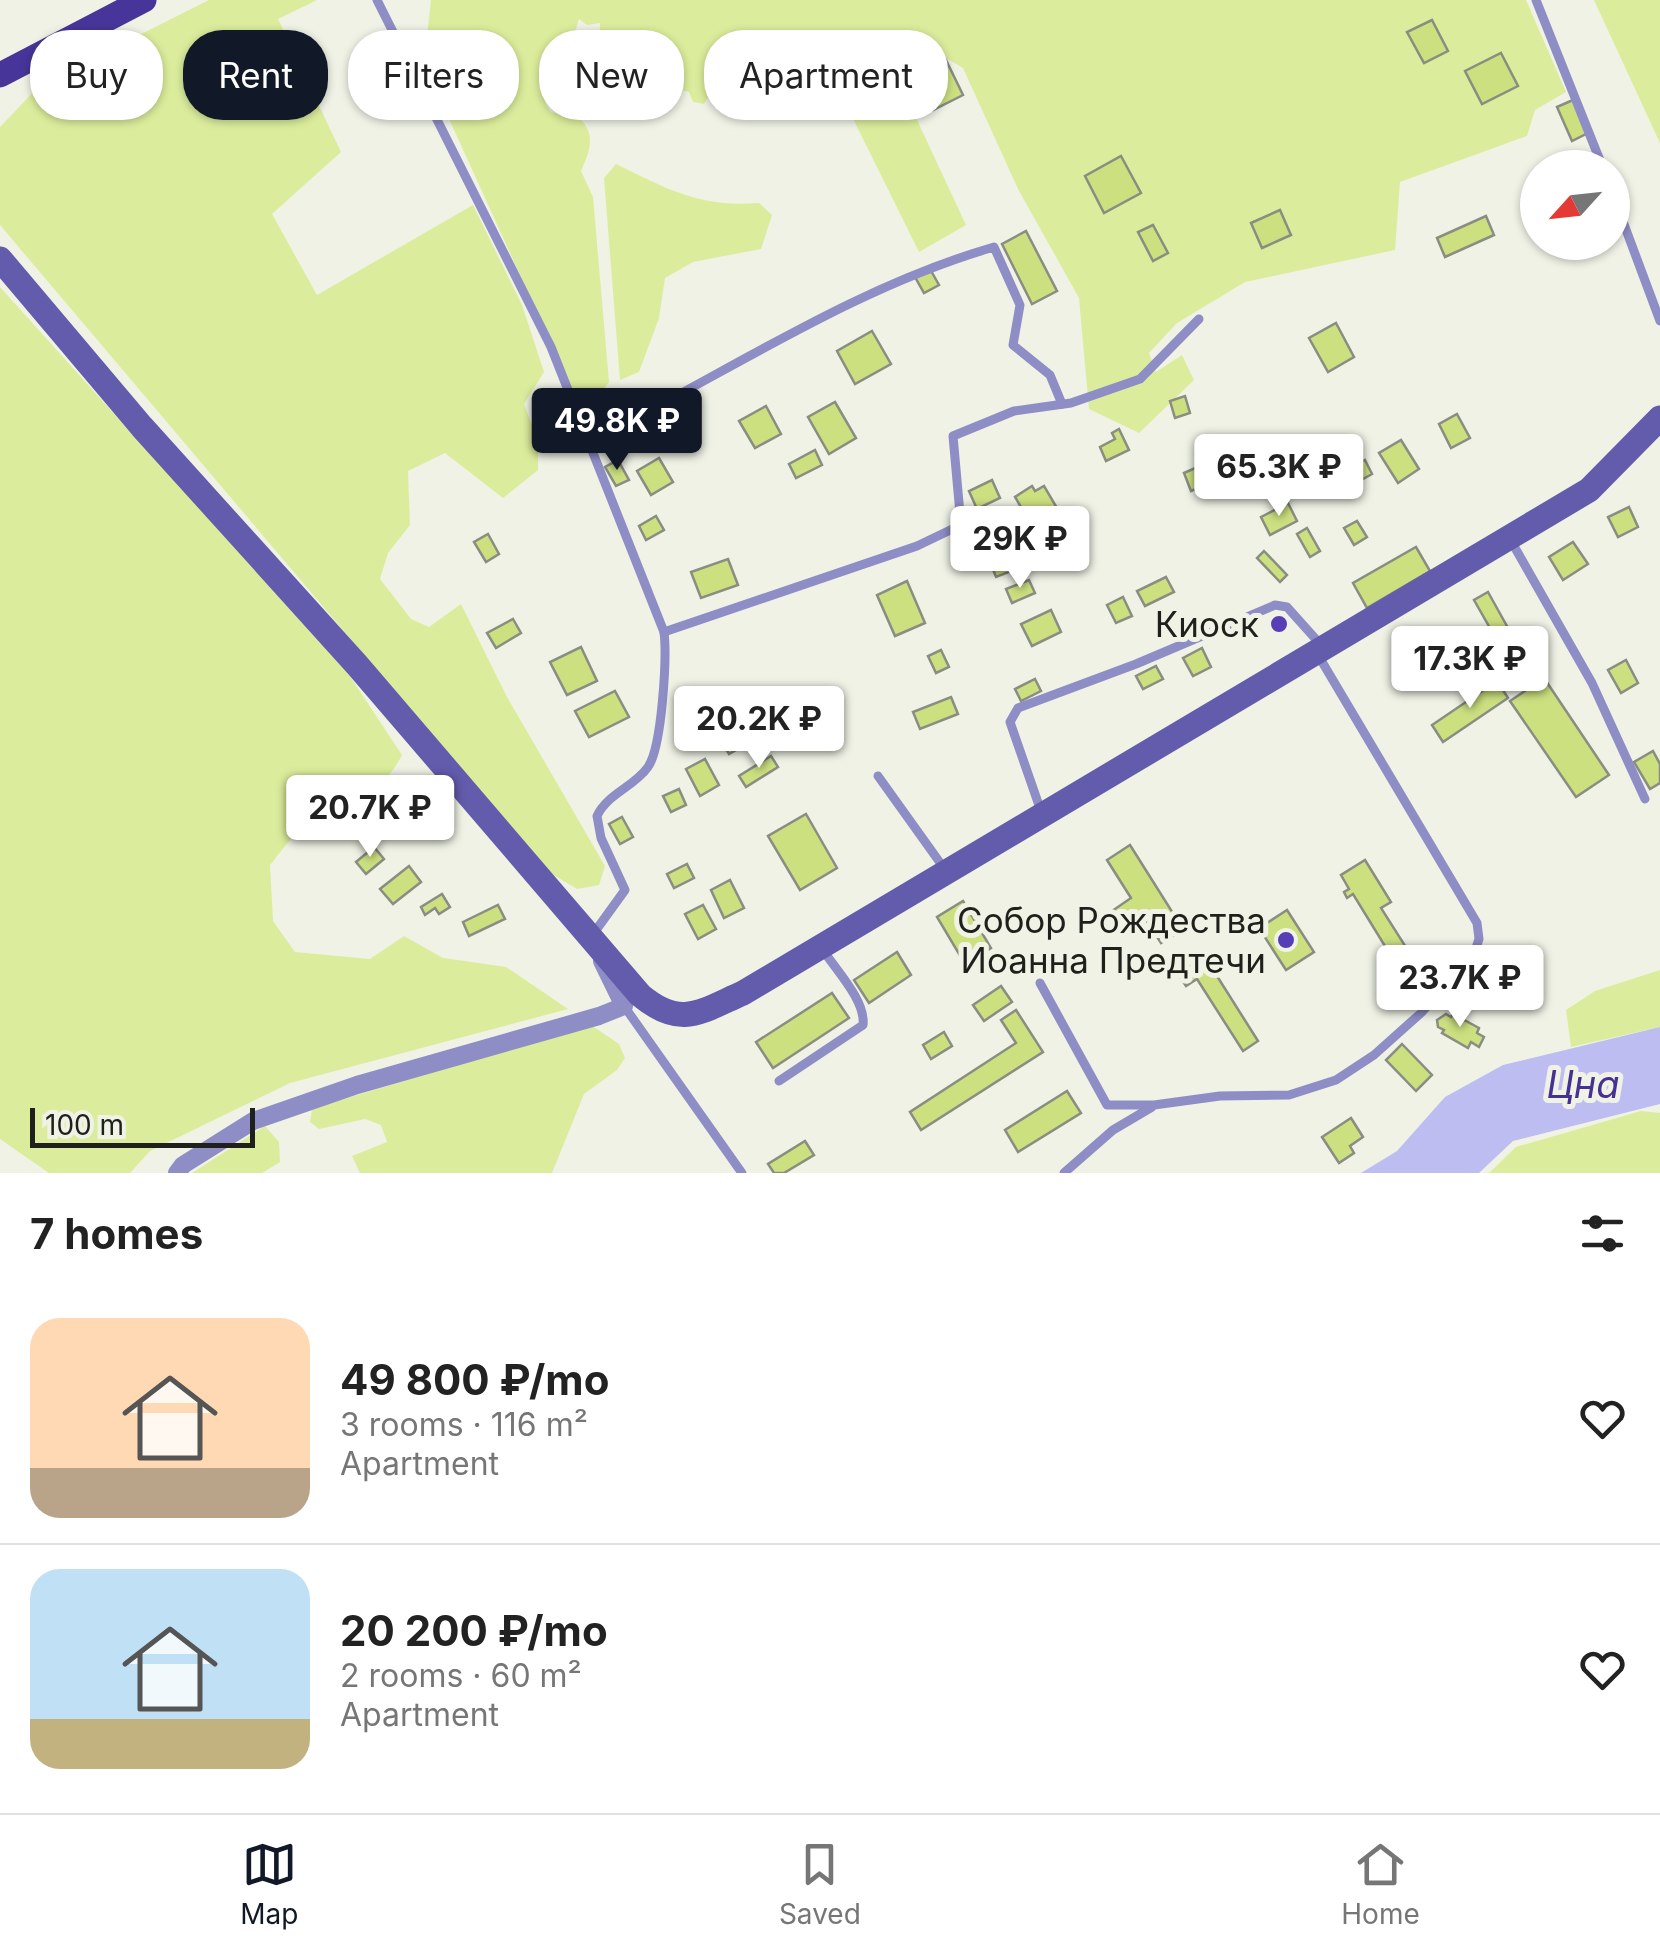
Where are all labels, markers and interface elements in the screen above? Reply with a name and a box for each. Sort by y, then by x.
chip: Buy [30,30,163,120]
chip: Rent [183,30,328,120]
chip: Filters [348,30,519,120]
chip: New [539,30,684,120]
chip: Apartment [704,30,948,120]
north arrow [1520,150,1630,260]
map controls [1520,150,1630,260]
pin: 49.8K ₽ [525,388,709,473]
text: 49.8K ₽ [554,401,680,440]
pin: 65.3K ₽ [1187,434,1371,519]
text: 65.3K ₽ [1216,447,1342,486]
pin: 29K ₽ [950,506,1090,591]
text: 29K ₽ [972,519,1068,558]
place label: Киоск [1155,603,1259,645]
marker: Киоск [1268,613,1290,635]
pin: 17.3K ₽ [1378,626,1562,711]
text: 17.3K ₽ [1413,639,1527,678]
pin: 20.2K ₽ [667,686,851,771]
text: 20.2K ₽ [696,699,822,738]
pin: 20.7K ₽ [278,775,462,860]
text: 20.7K ₽ [308,788,432,827]
place label: Собор Рождества Иоанна Предтечи [957,899,1266,981]
marker: Собор Рождества Иоанна Предтечи [1275,929,1297,951]
pin: 23.7K ₽ [1368,945,1552,1030]
text: 23.7K ₽ [1399,958,1521,997]
water label: Цна [1546,1061,1620,1107]
scale bar [30,1103,255,1148]
text: 100 m [45,1108,124,1142]
icon: filters [1575,1206,1630,1261]
text: 7 homes [30,1208,203,1259]
text: 49 800 ₽/mo [340,1354,609,1405]
icon: home [110,1358,230,1478]
icon: heart [1575,1391,1630,1446]
text: 3 rooms · 116 m² [340,1405,588,1444]
text: Apartment [340,1444,499,1483]
text: 20 200 ₽/mo [340,1605,608,1656]
icon: home [110,1609,230,1729]
icon: heart [1575,1642,1630,1697]
text: 2 rooms · 60 m² [340,1656,582,1695]
text: Apartment [340,1695,499,1734]
tab: Map [240,1837,298,1931]
tab: Saved [779,1837,861,1931]
tab: Home [1341,1837,1420,1931]

